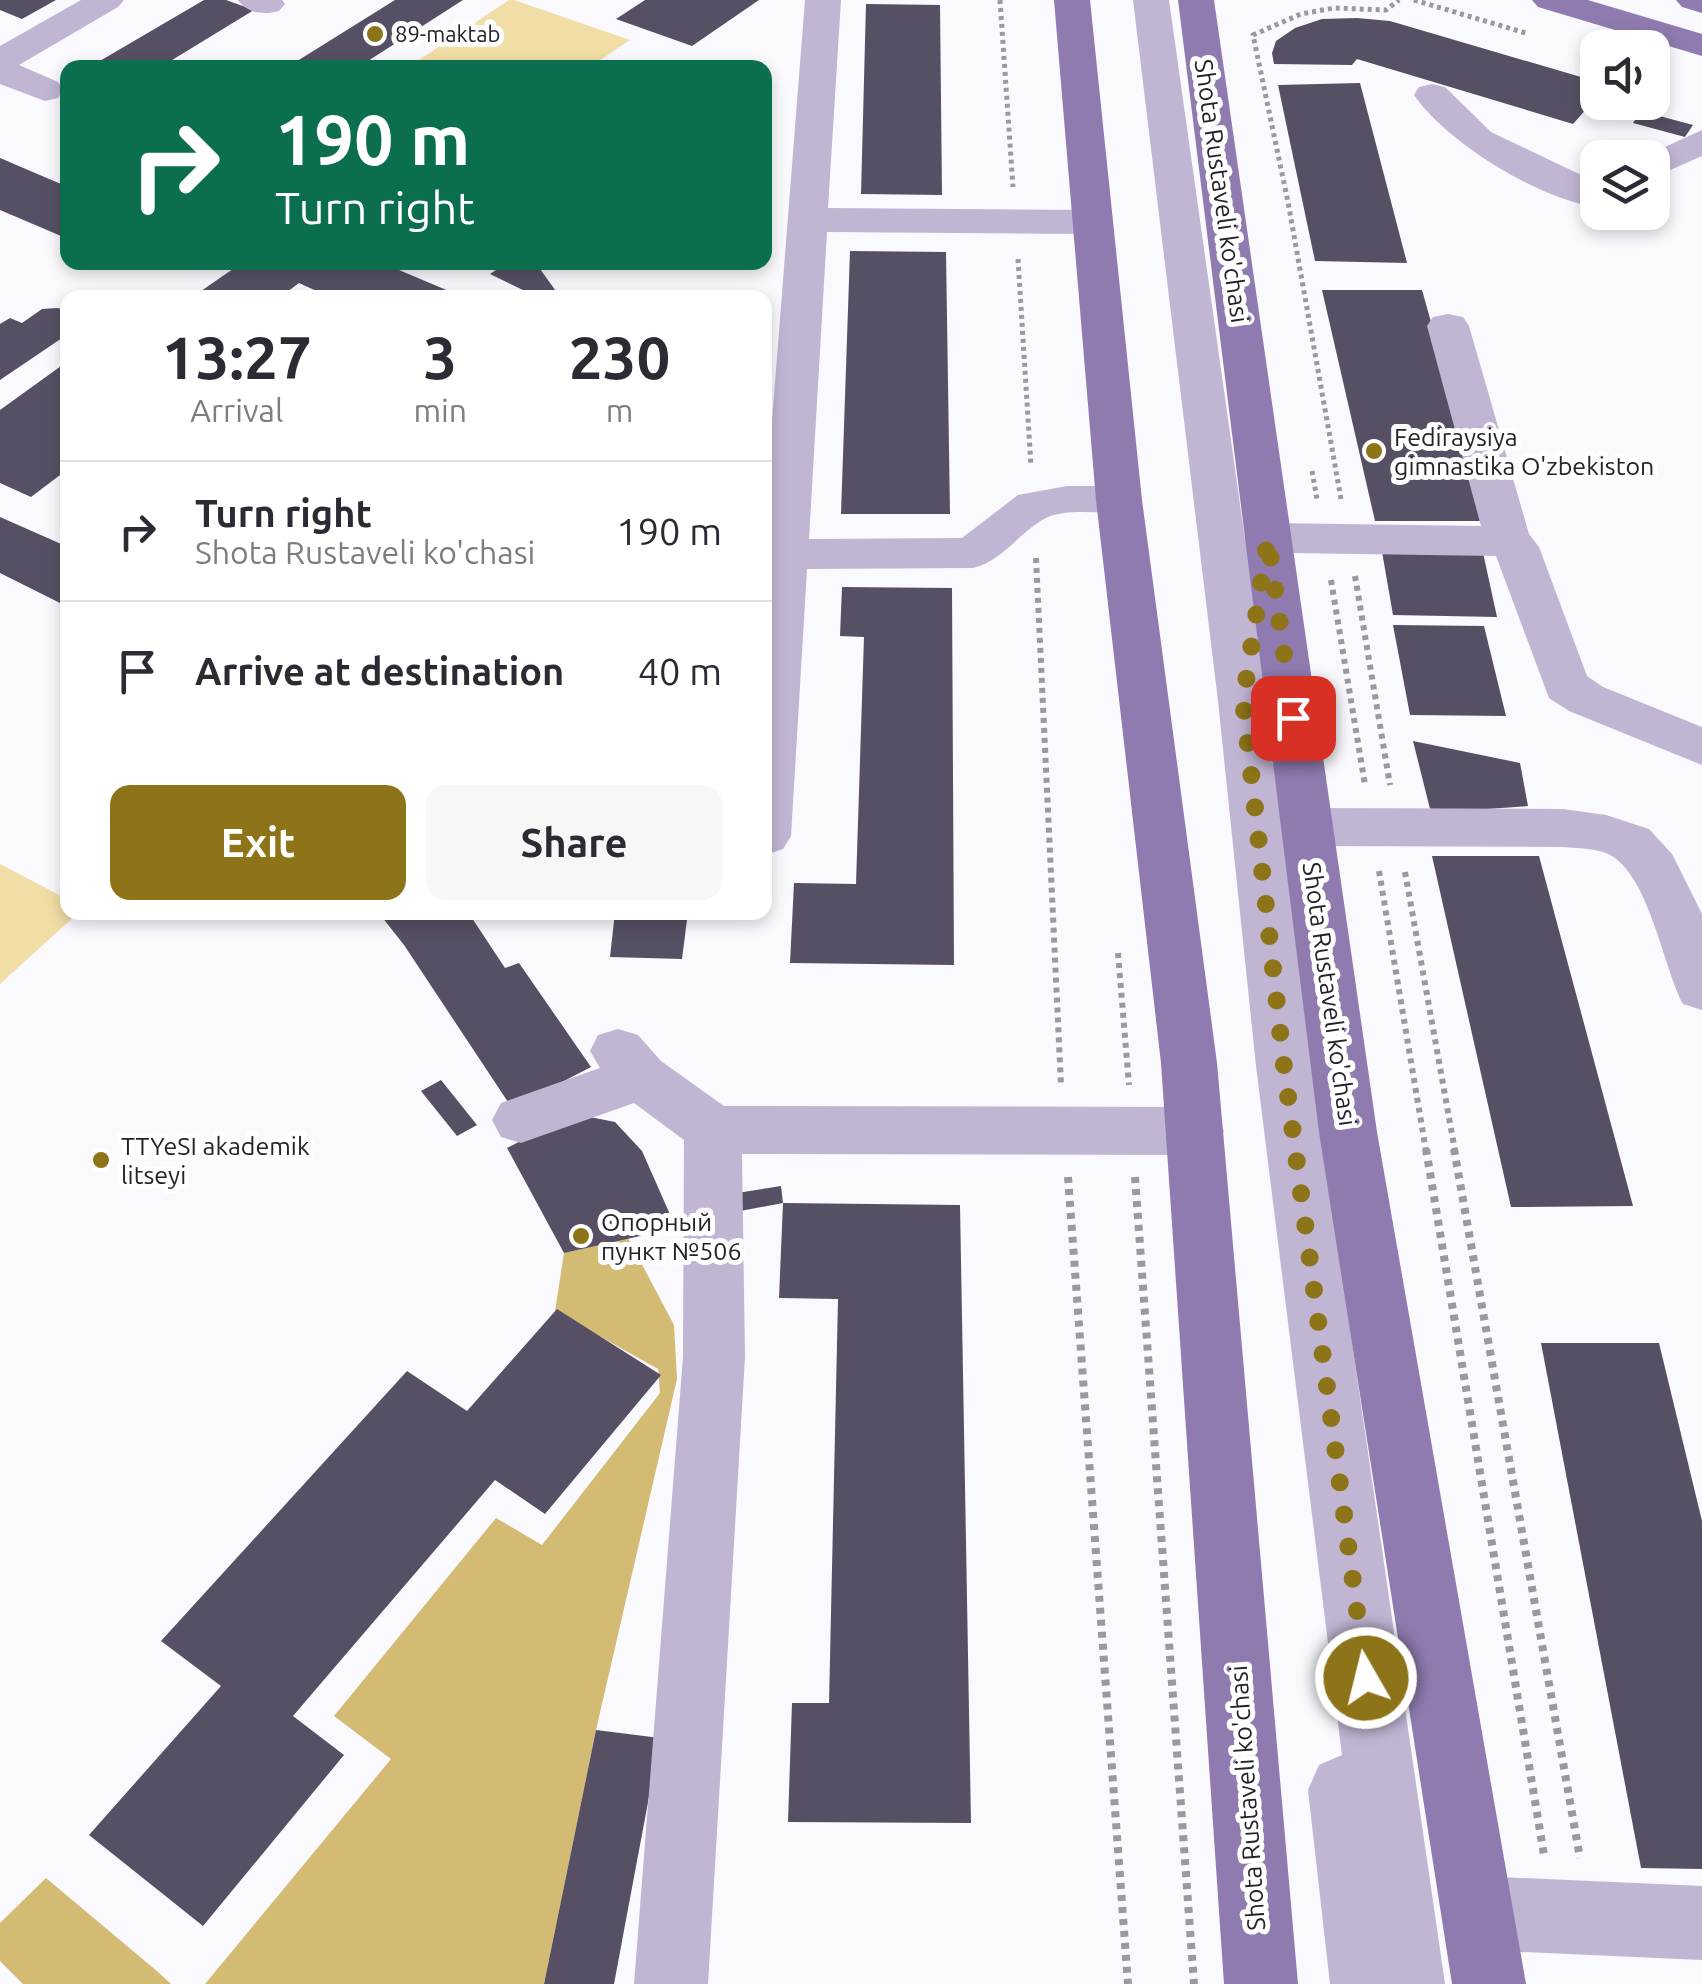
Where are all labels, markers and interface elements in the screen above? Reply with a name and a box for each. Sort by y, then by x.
place label: 89-maktab [395,21,500,46]
marker: 89-maktab [364,23,386,45]
map controls [1580,30,1670,230]
button: sound [1580,30,1670,120]
street label: Shota Rustaveli ko'chasi [1190,57,1254,325]
icon: right [110,100,240,230]
text: 190 m [275,100,470,178]
button: layers [1580,140,1670,230]
text: Turn right [275,182,475,233]
text: 13:27 [162,323,312,390]
text: 3 [423,323,457,390]
text: 230 [569,323,670,390]
text: Arrival [190,392,283,428]
text: min [413,392,467,428]
text: m [606,392,633,428]
place label: Fediraysiya gimnastika O'zbekiston [1394,423,1654,480]
marker: Fediraysiya gimnastika O'zbekiston [1363,440,1385,462]
text: Turn right [195,492,372,534]
icon: right [110,504,165,559]
text: 190 m [616,510,722,552]
text: Shota Rustaveli ko'chasi [195,534,535,570]
icon: arrive [110,644,165,699]
text: Arrive at destination [195,650,564,692]
text: 40 m [638,650,722,692]
pin [1251,676,1336,761]
icon: arrive [1266,691,1321,746]
button: Exit [110,785,406,900]
button: Share [426,785,722,900]
street label: Shota Rustaveli ko'chasi [1298,860,1362,1128]
place label: TTYeSI akademik litseyi [121,1132,310,1189]
marker: TTYeSI akademik litseyi [90,1149,112,1171]
place label: Опорный пункт №506 [601,1208,742,1265]
marker: Опорный пункт №506 [570,1225,592,1247]
position arrow [1314,1626,1418,1730]
street label: Shota Rustaveli ko'chasi [1224,1664,1270,1932]

